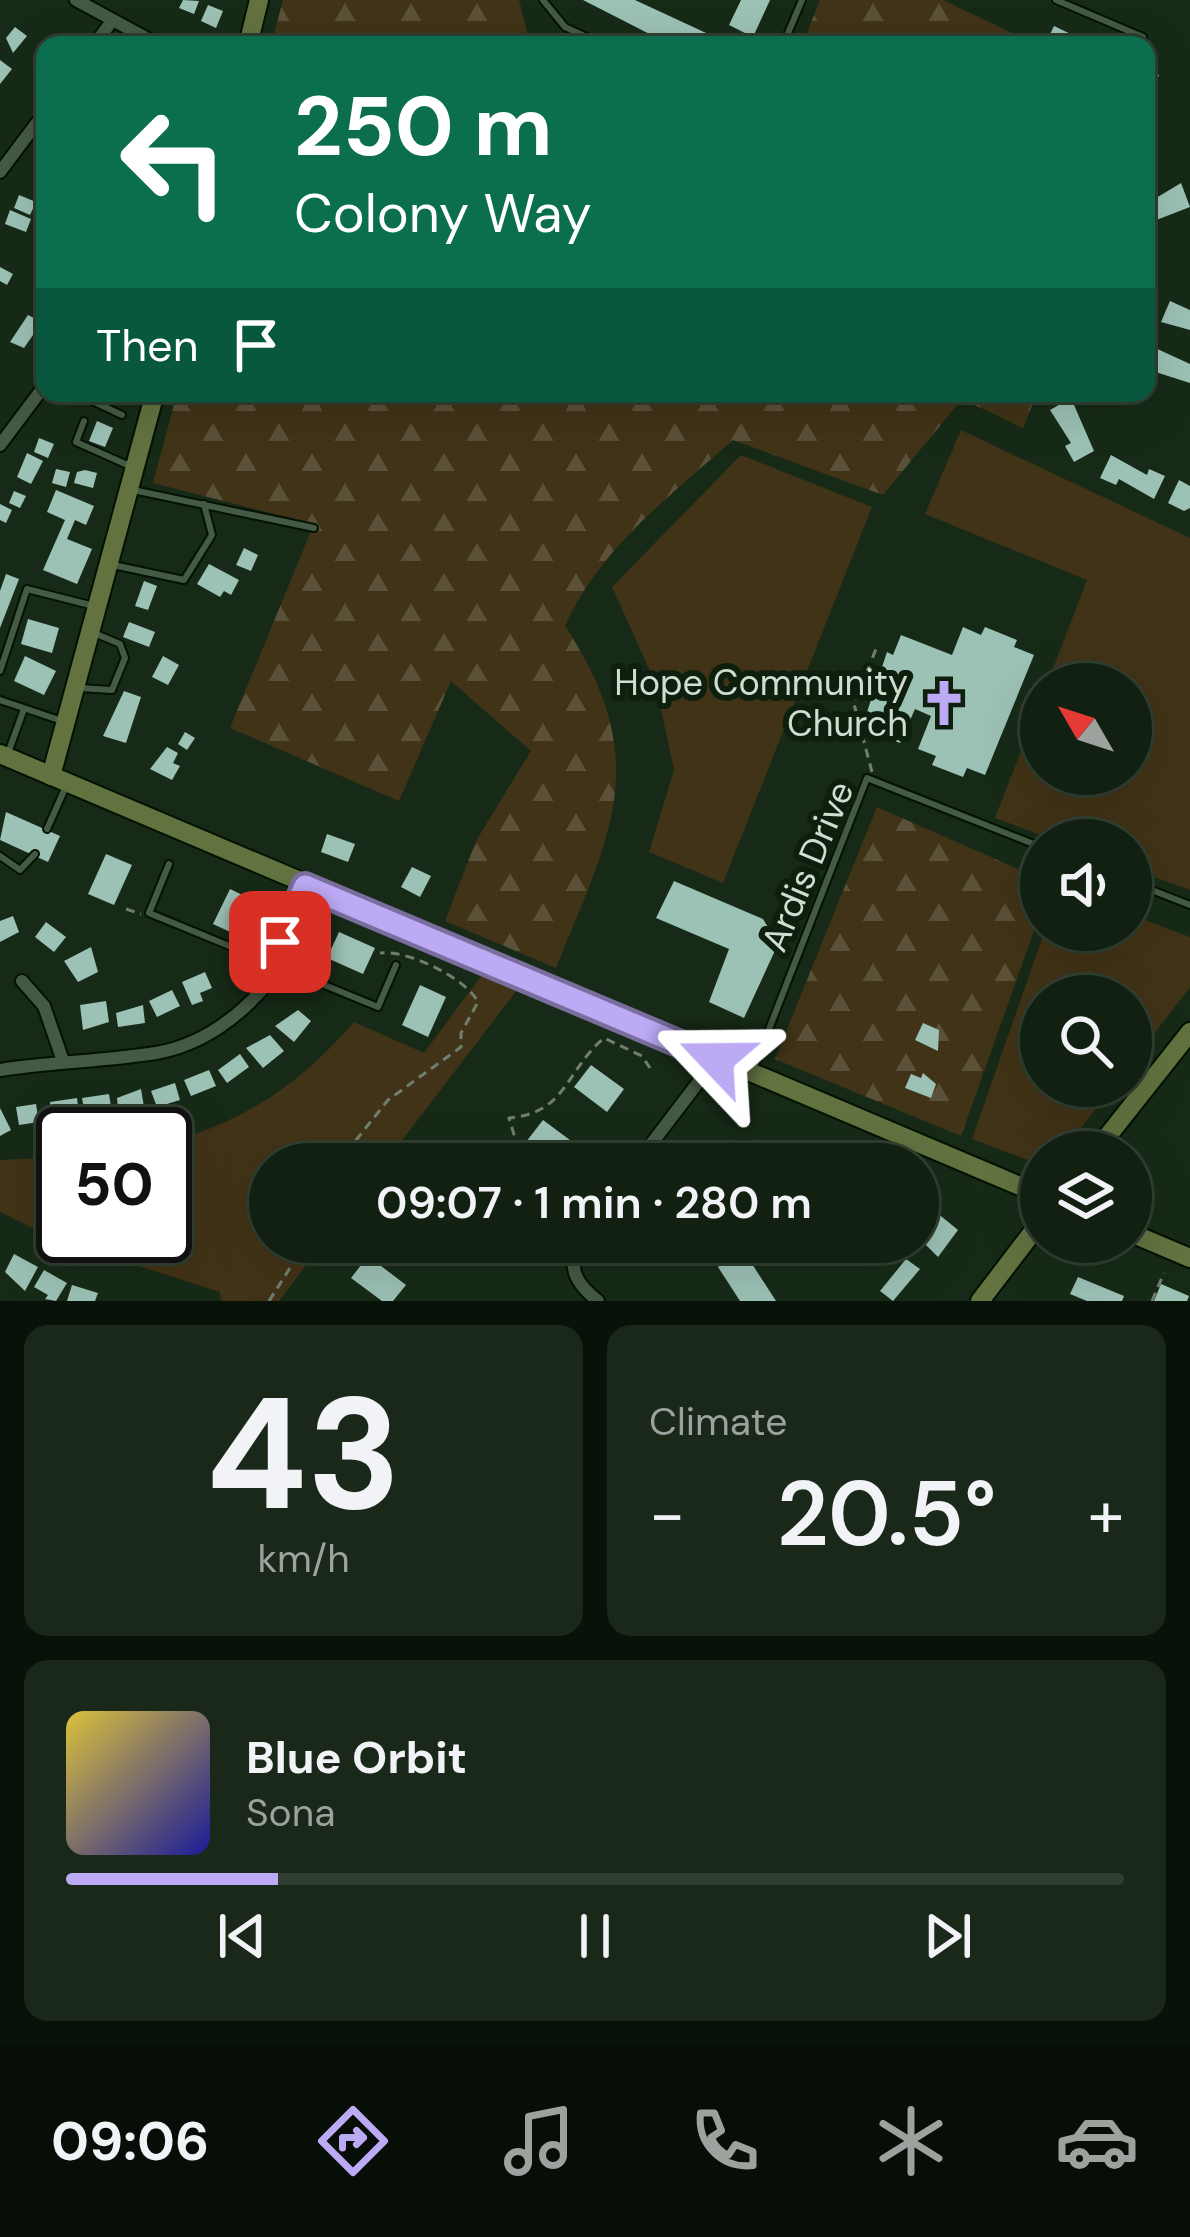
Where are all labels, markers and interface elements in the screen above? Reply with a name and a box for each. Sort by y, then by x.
text: 250 m [294,72,553,181]
icon: left [96,84,252,240]
text: Colony Way [294,178,592,249]
icon: arrive [223,312,289,378]
text: Then [96,316,199,375]
place label: Hope Community Church [614,659,908,747]
north arrow [1020,663,1152,795]
map controls [1020,663,1152,1263]
church icon: Hope Community Church [919,678,969,728]
street label: Ardis Drive [751,774,864,959]
button: sound [1020,819,1152,951]
pin [229,891,331,993]
icon: arrive [247,909,313,975]
button: search [1020,975,1152,1107]
position arrow [653,996,779,1122]
speed limit sign: 50 [36,1107,192,1263]
button: layers [1020,1131,1152,1263]
text: 09:07 · 1 min · 280 m [376,1173,812,1232]
text: 43 [206,1353,401,1556]
text: Climate [649,1396,787,1447]
text: 20.5° [777,1456,996,1573]
text: − [649,1472,685,1557]
text: + [1088,1472,1124,1557]
text: km/h [257,1533,350,1584]
text: Blue Orbit [246,1728,467,1787]
text: Sona [246,1787,335,1838]
icon: previous [209,1903,275,1969]
icon: pause [562,1903,628,1969]
icon: next [915,1903,981,1969]
icon: directions [311,2099,395,2183]
icon: music [497,2099,581,2183]
icon: phone [683,2099,767,2183]
icon: climate [869,2099,953,2183]
icon: car [1055,2099,1139,2183]
text: 09:06 [51,2106,209,2177]

